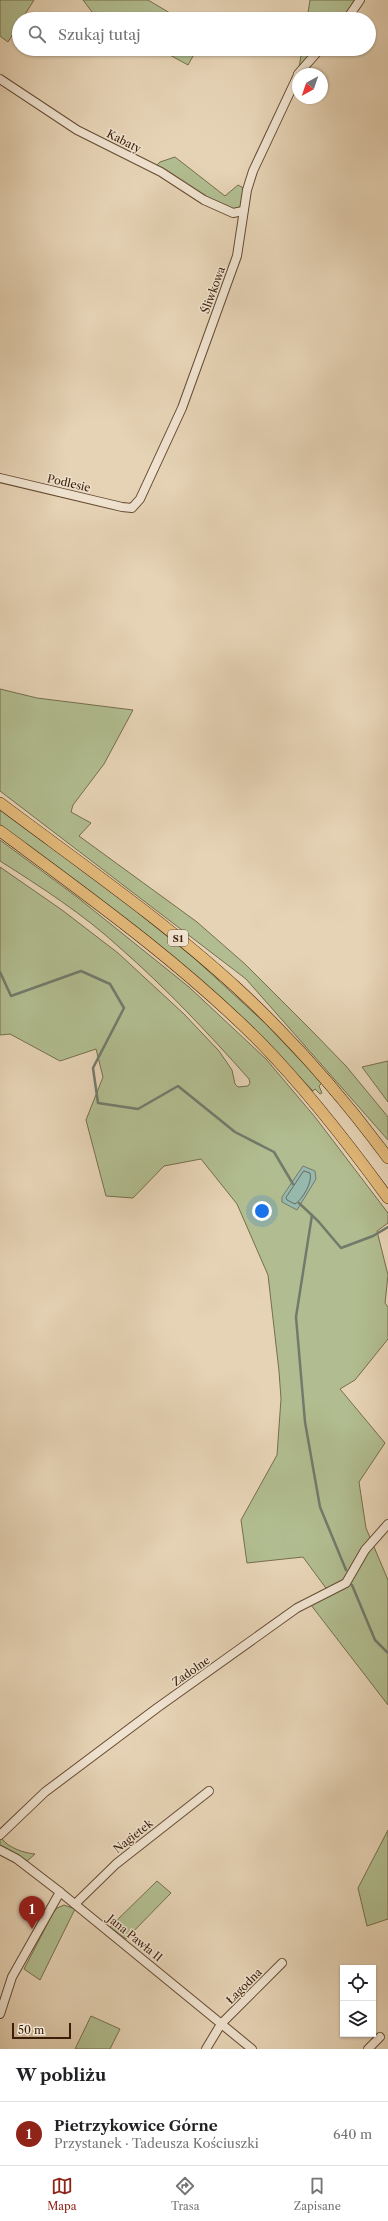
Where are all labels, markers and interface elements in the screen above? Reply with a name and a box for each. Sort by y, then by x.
search box [12,12,376,56]
icon: search [26,23,48,45]
text: Szukaj tutaj [58,25,140,44]
north arrow [292,68,328,104]
street label: Kabaty [104,126,144,156]
street label: Śliwkowa [198,264,228,315]
street label: Podlesie [46,471,92,495]
road number: S1 [168,930,188,946]
your location [252,1201,272,1221]
street label: Zadolne [169,1653,213,1689]
street label: Nagietek [110,1816,156,1856]
pin: 1 [19,1896,45,1929]
street label: Jana Pawła II [103,1910,165,1965]
street label: Łagodna [223,1965,265,2007]
map controls [340,1965,376,2037]
button: locate [340,1965,376,2001]
button: layers [340,2001,376,2037]
scale bar [12,2021,71,2040]
text: 50 m [18,2023,44,2037]
text: W pobliżu [16,2065,106,2085]
text: Pietrzykowice Górne [54,2116,218,2135]
text: 1 [26,2126,32,2142]
text: 640 m [333,2126,372,2142]
text: Przystanek · Tadeusza Kościuszki [54,2135,259,2151]
tab: Mapa [47,2175,77,2213]
tab: Trasa [171,2175,199,2213]
tab: Zapisane [294,2175,341,2213]

